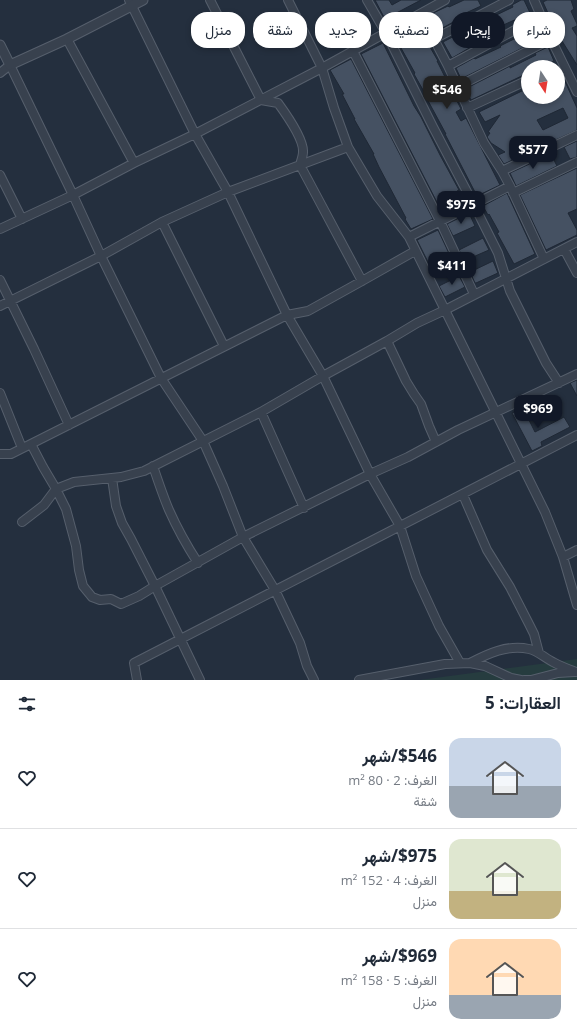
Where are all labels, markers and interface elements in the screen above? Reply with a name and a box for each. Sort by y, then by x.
chip: منزل [191,12,245,48]
chip: شقة [253,12,307,48]
chip: جديد [315,12,371,48]
chip: تصفية [379,12,443,48]
chip: إيجار [451,12,505,48]
chip: شراء [513,12,565,48]
north arrow [521,60,565,104]
map controls [521,60,565,104]
pin: $546 [423,76,471,110]
text: $546 [432,80,462,98]
pin: $577 [509,136,557,170]
text: $577 [518,140,548,158]
pin: $975 [437,191,485,225]
text: $975 [446,195,476,213]
pin: $411 [428,252,476,286]
text: $411 [437,256,467,274]
pin: $969 [514,395,562,429]
text: $969 [523,399,553,417]
text: العقارات: 5 [485,691,561,714]
icon: filters [16,693,38,715]
text: $546/شهر [362,744,437,767]
icon: home [481,754,529,802]
icon: heart [16,767,38,789]
text: الغرف: 2 · 80 m² [348,771,437,789]
text: شقة [414,792,437,810]
text: $975/شهر [362,844,437,867]
icon: home [481,855,529,903]
icon: heart [16,868,38,890]
text: الغرف: 4 · 152 m² [341,871,437,889]
text: منزل [413,892,437,910]
text: $969/شهر [362,944,437,967]
icon: home [481,955,529,1003]
icon: heart [16,968,38,990]
text: الغرف: 5 · 158 m² [341,971,437,989]
text: منزل [413,992,437,1010]

